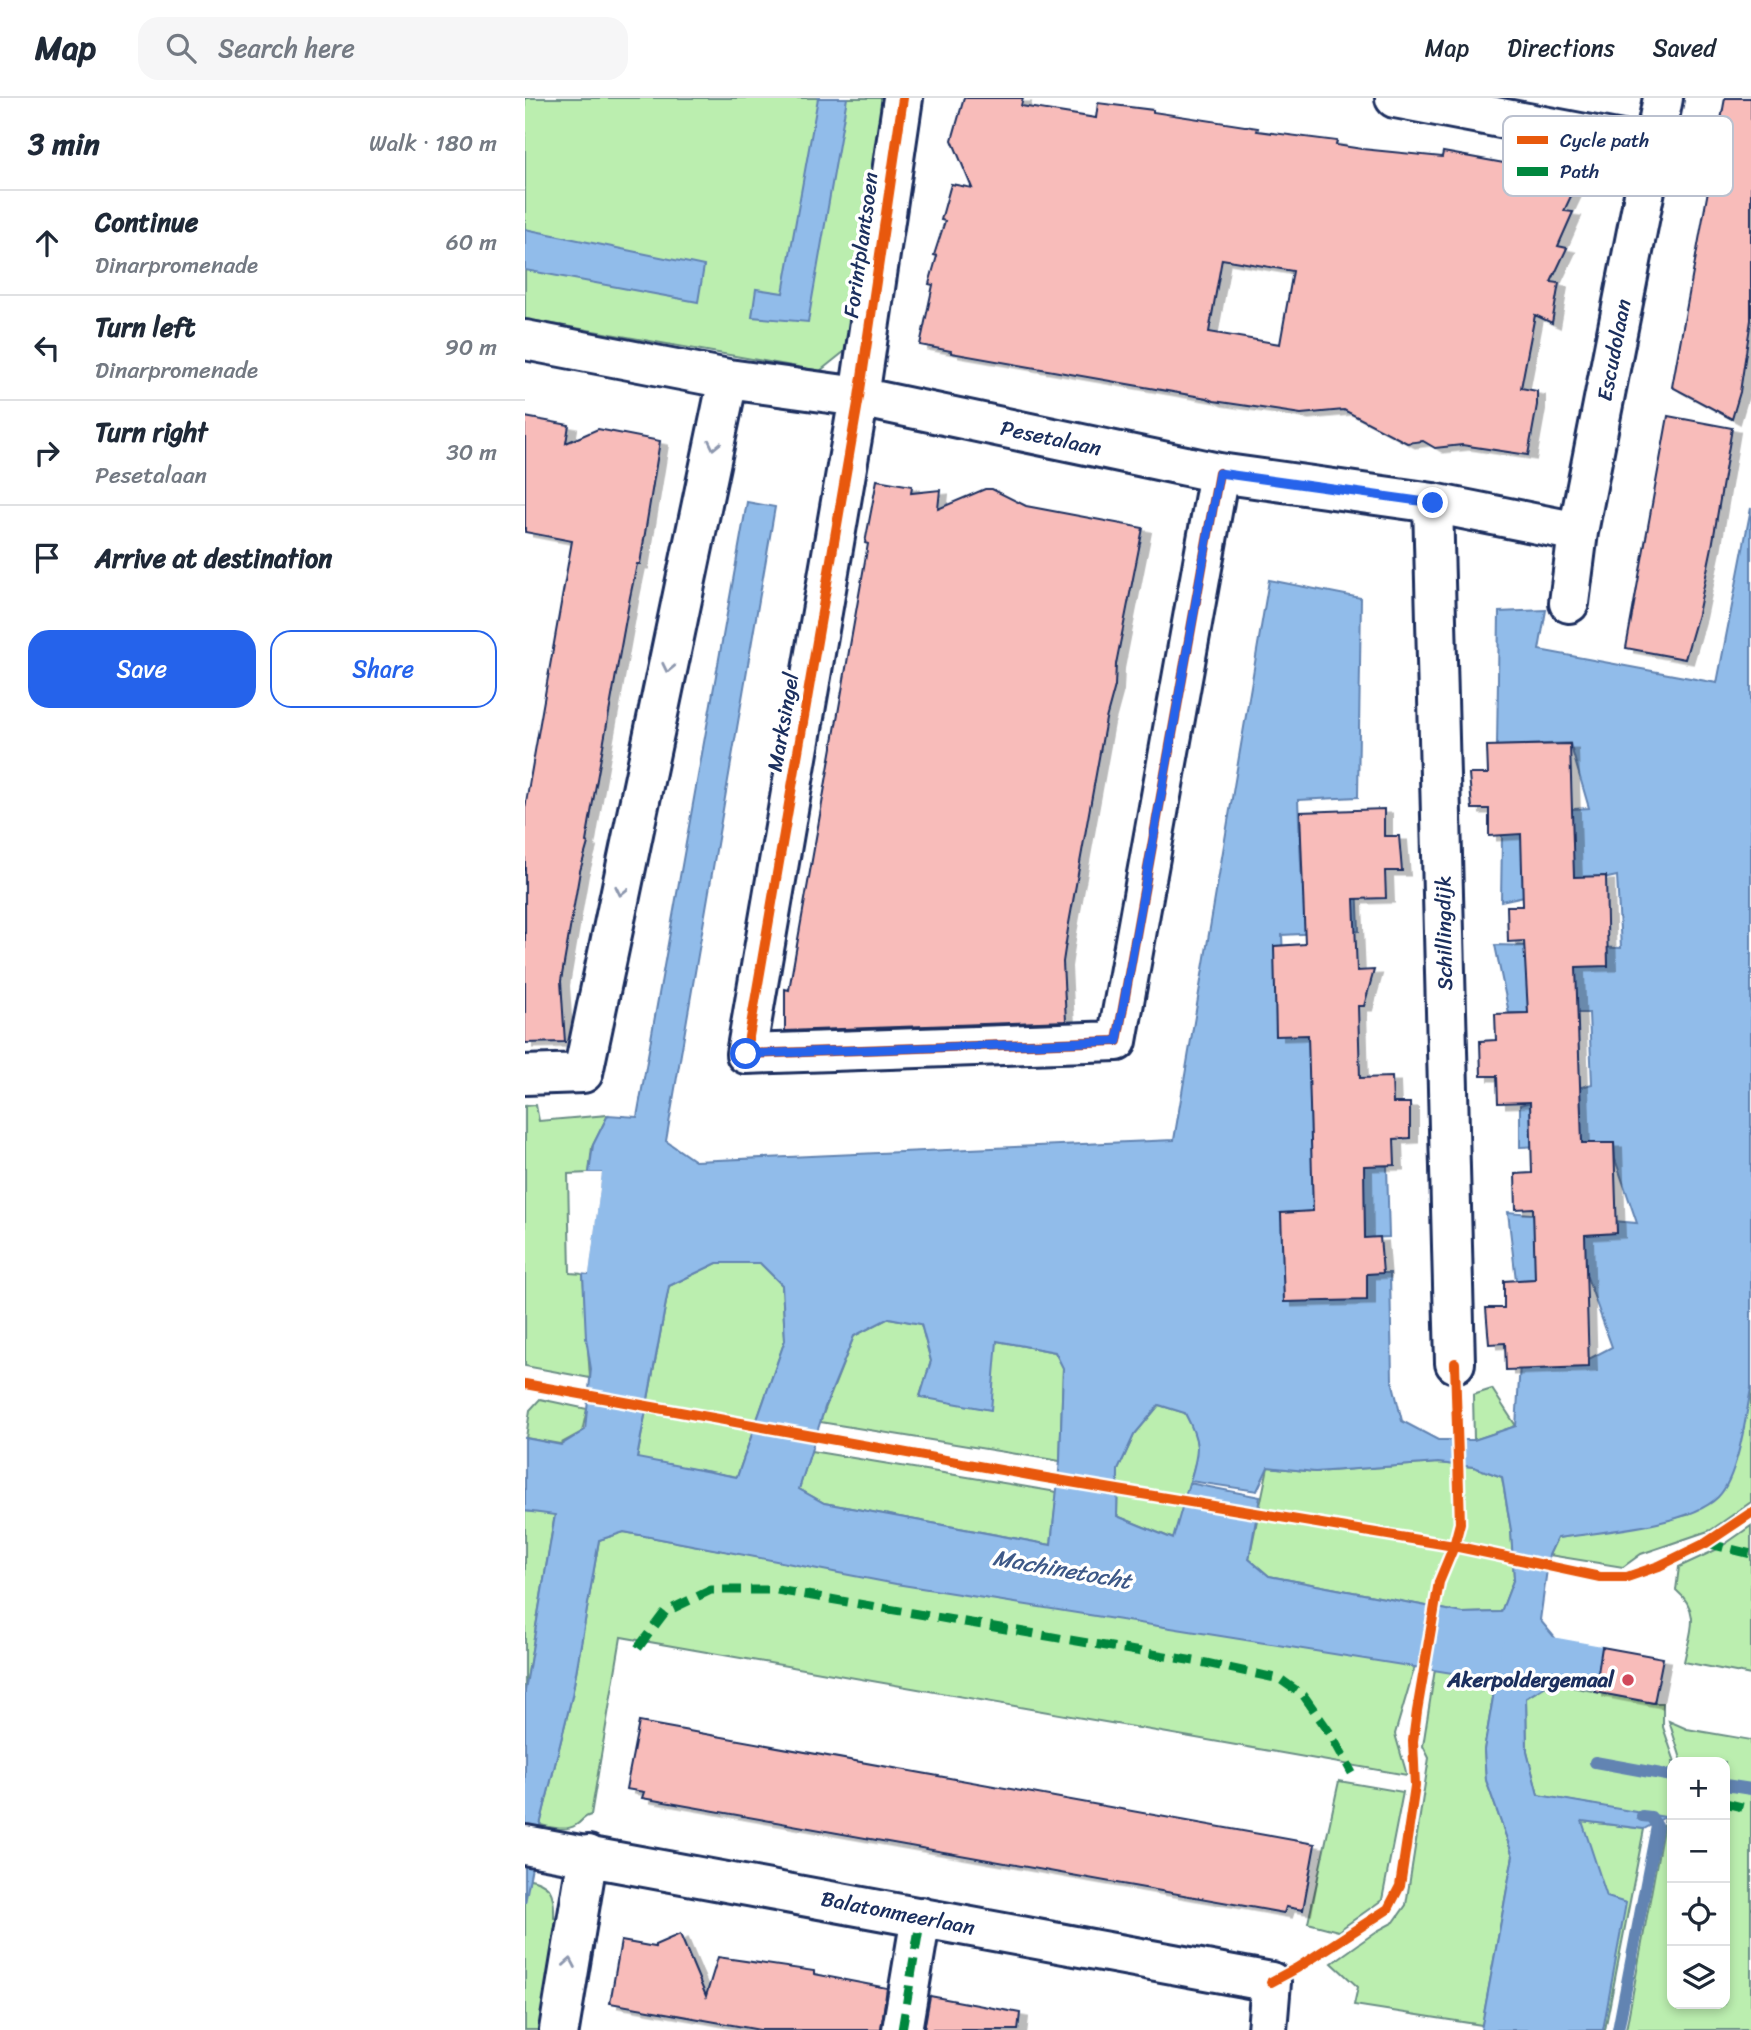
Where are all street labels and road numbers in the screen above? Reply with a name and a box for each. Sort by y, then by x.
street label: Forintplantsoen [832,170,890,320]
street label: Escudolaan [1586,296,1642,404]
street label: Pesetalaan [997,409,1105,467]
street label: Marksingel [756,669,811,774]
street label: Schillingdijk [1424,875,1464,991]
street label: Balatonmeerlaan [818,1879,978,1947]

